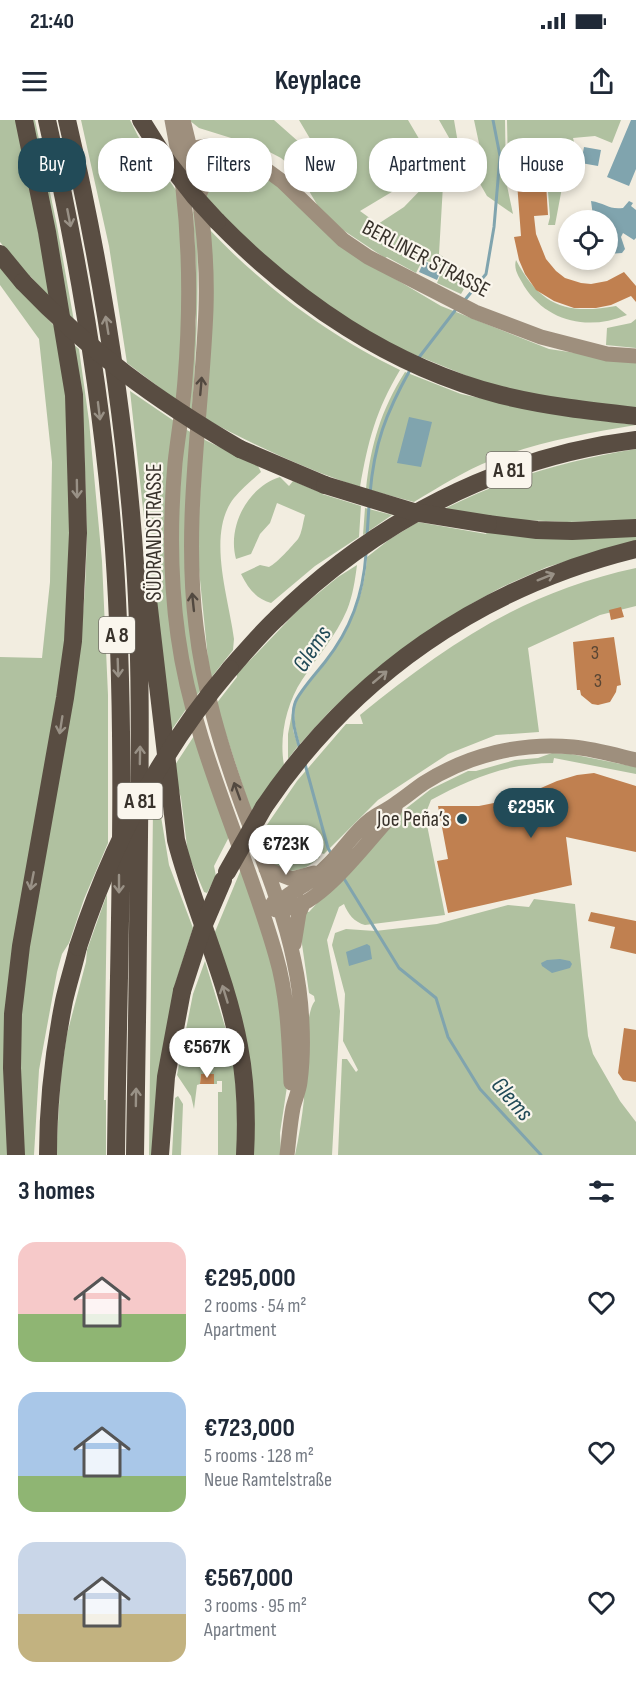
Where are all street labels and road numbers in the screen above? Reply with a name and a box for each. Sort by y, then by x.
street label: BERLINER STRASSE [358,214,494,304]
road number: A 81 [486,452,532,488]
street label: SÜDRANDSTRASSE [141,463,168,601]
road number: A 8 [99,617,135,653]
road number: A 81 [118,783,162,819]

